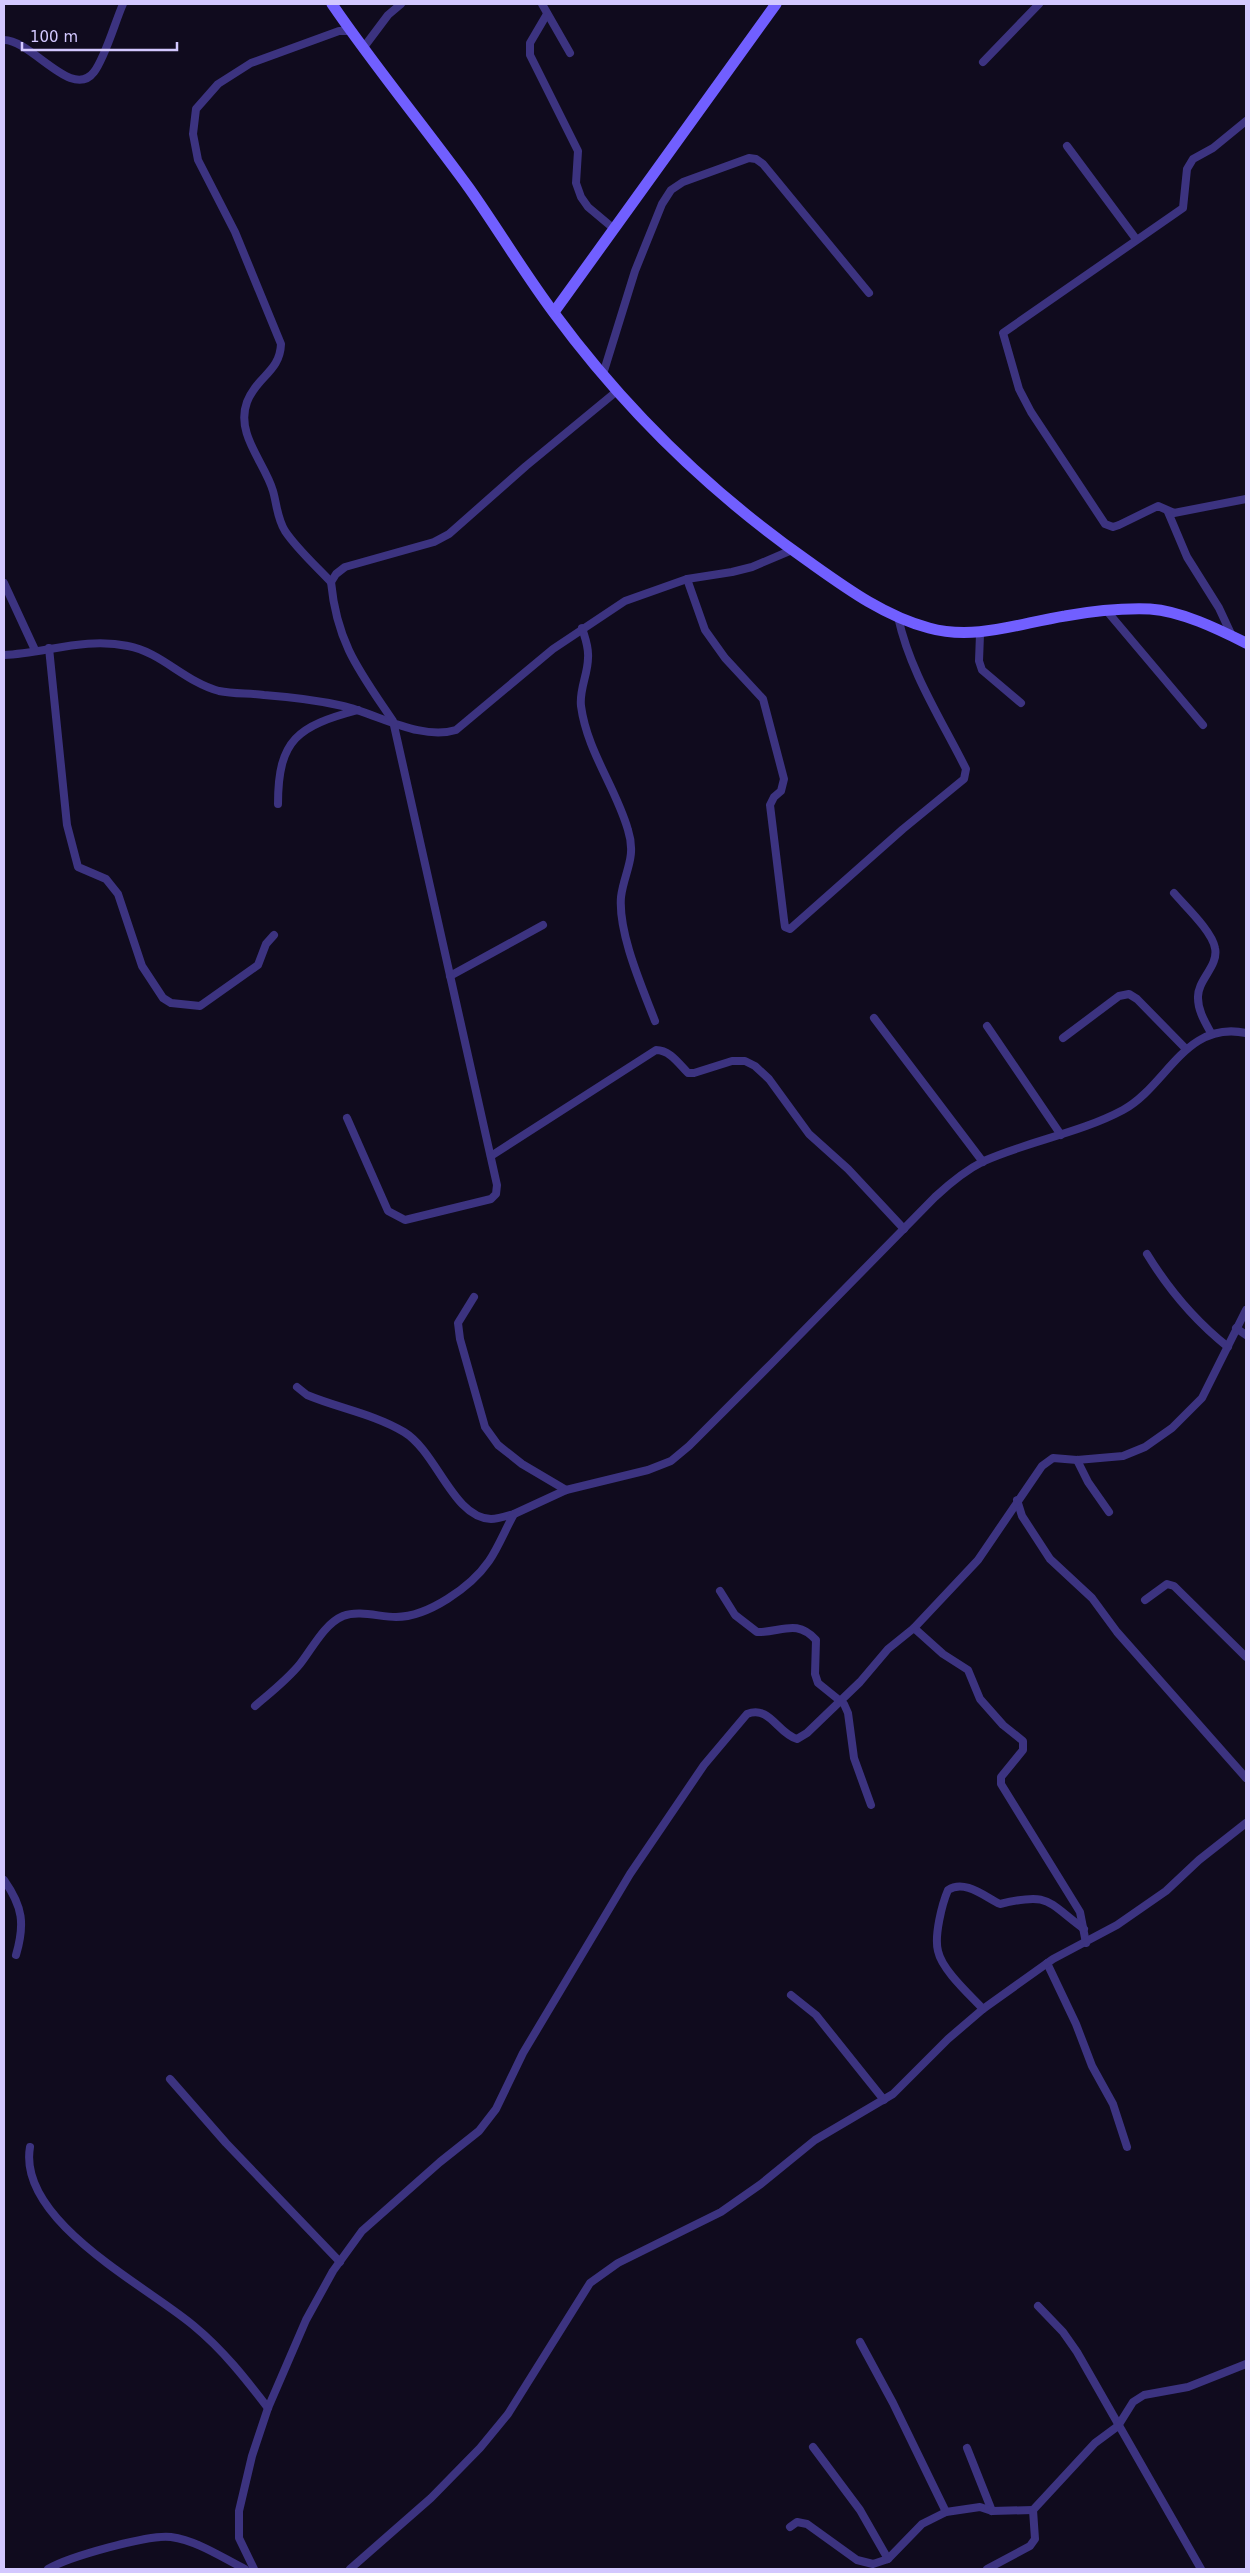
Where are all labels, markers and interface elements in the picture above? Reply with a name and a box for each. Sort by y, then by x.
scale bar [22,20,178,52]
text: 100 m [30,28,78,46]

